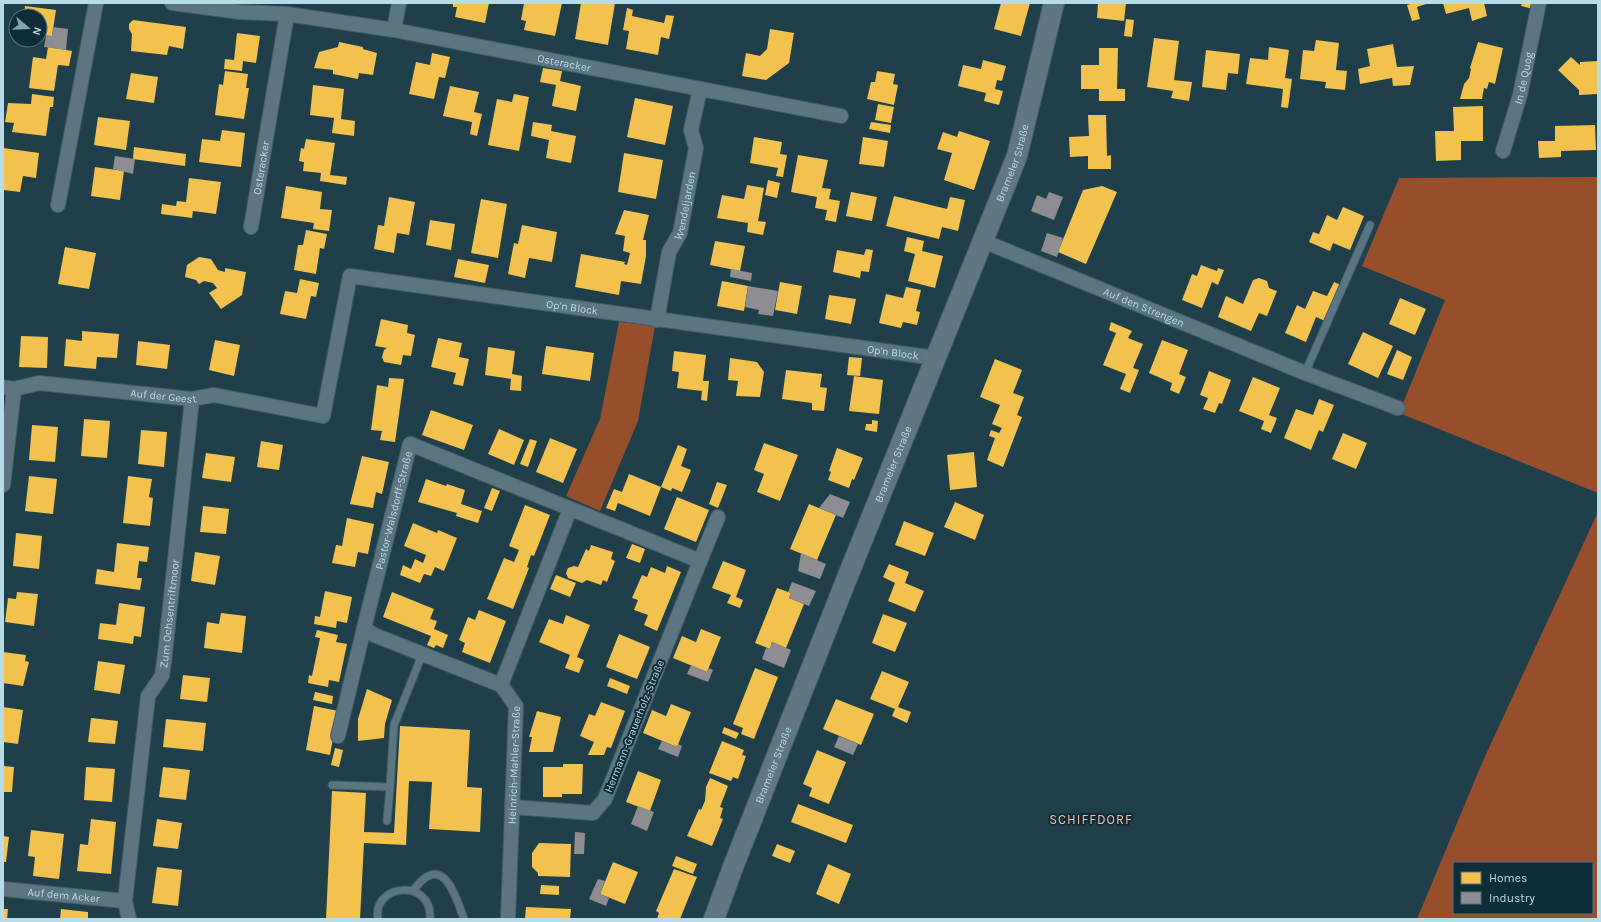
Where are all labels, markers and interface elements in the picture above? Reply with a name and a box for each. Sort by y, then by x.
north arrow [8,8,48,48]
text: N [30,25,44,37]
street label: In de Quog [1512,50,1536,106]
street label: Osteracker [536,52,592,75]
street label: Brameler Straße [993,122,1032,204]
street label: Osteracker [251,140,272,196]
street label: Wendeljarden [671,170,698,242]
street label: Auf den Strengen [1101,285,1186,330]
street label: Op'n Block [545,298,599,318]
street label: Op'n Block [866,343,920,363]
street label: Auf der Geest [130,387,198,406]
street label: Brameler Straße [872,424,915,504]
street label: Pastor-Walsdorff-Straße [373,450,415,571]
street label: Zum Ochsentriftmoor [157,559,182,669]
street label: Hermann-Grauerholz-Straße [602,658,667,794]
street label: Heinrich-Mahler-Straße [506,705,523,824]
street label: Brameler Straße [753,725,795,805]
district label: SCHIFFDORF [1049,812,1133,827]
legend [1453,862,1593,914]
text: Homes [1489,871,1527,885]
street label: Auf dem Acker [27,885,100,905]
text: Industry [1489,891,1535,905]

